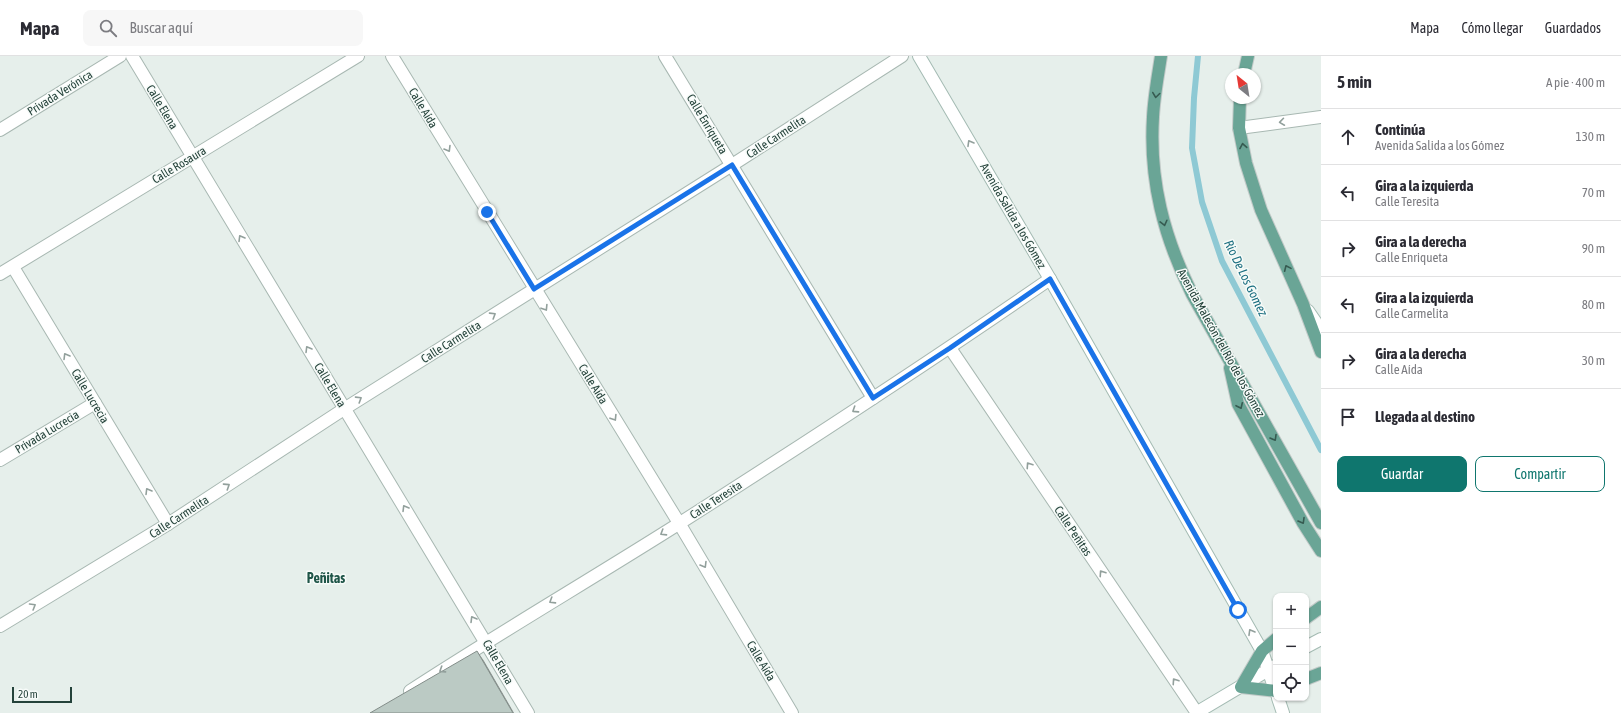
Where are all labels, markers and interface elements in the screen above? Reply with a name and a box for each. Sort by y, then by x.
search box [83,10,363,46]
text: Mapa [20,17,59,39]
icon: search [97,17,119,39]
text: Buscar aquí [129,19,193,36]
text: Mapa [1410,20,1439,36]
text: Cómo llegar [1461,20,1523,36]
text: Guardados [1545,20,1601,36]
street label: Privada Verónica [25,67,95,119]
north arrow [1225,68,1261,104]
text: 5 min [1337,72,1372,92]
text: A pie · 400 m [1546,75,1605,90]
street label: Calle Elena [143,82,181,132]
street label: Calle Aída [406,85,440,131]
street label: Calle Enriqueta [684,91,730,157]
one-way arrow [1152,92,1161,98]
street label: Calle Carmelita [744,113,808,161]
one-way arrow [1279,117,1285,126]
text: Continúa [1375,121,1425,138]
icon: ahead [1337,126,1359,148]
text: 130 m [1576,129,1605,144]
text: Avenida Salida a los Gómez [1375,138,1504,153]
one-way arrow [967,140,974,147]
street label: Calle Rosaura [149,143,209,187]
one-way arrow [1239,143,1247,149]
one-way arrow [444,145,451,152]
street label: Avenida Salida a los Gómez [977,161,1049,272]
text: Gira a la izquierda [1375,177,1473,194]
icon: left [1337,182,1359,204]
text: 70 m [1582,185,1605,200]
text: Calle Teresita [1375,194,1439,209]
route end [478,203,496,221]
one-way arrow [1159,220,1167,227]
text: Gira a la derecha [1375,233,1466,250]
one-way arrow [238,235,246,242]
water label: Rio De Los Gomez [1221,237,1271,319]
icon: right [1337,238,1359,260]
text: 90 m [1582,241,1605,256]
text: Calle Enriqueta [1375,250,1448,265]
one-way arrow [1284,265,1292,273]
street label: Avenida Malecón del Río de los Gómez [1174,267,1268,420]
text: Gira a la izquierda [1375,289,1473,306]
icon: left [1337,294,1359,316]
text: 80 m [1582,297,1605,312]
one-way arrow [541,304,548,311]
text: Calle Carmelita [1375,306,1449,321]
one-way arrow [489,312,496,320]
street label: Calle Carmelita [418,318,484,366]
text: Gira a la derecha [1375,345,1466,362]
one-way arrow [306,346,313,353]
icon: right [1337,350,1359,372]
one-way arrow [64,353,71,360]
text: 30 m [1582,353,1605,368]
street label: Calle Elena [311,360,349,410]
street label: Calle Aída [575,362,611,406]
text: Calle Aída [1375,362,1423,377]
street label: Calle Lucrecia [68,366,112,426]
one-way arrow [355,396,362,404]
one-way arrow [1235,402,1243,410]
one-way arrow [852,405,859,412]
icon: arrive [1337,406,1359,428]
street label: Privada Lucrecia [12,407,82,457]
text: Llegada al destino [1375,408,1475,425]
one-way arrow [609,414,616,421]
one-way arrow [1269,434,1276,441]
button: Guardar [1337,456,1467,492]
button: Compartir [1475,456,1605,492]
one-way arrow [1027,463,1034,470]
street label: Calle Teresita [687,478,745,522]
one-way arrow [223,483,230,491]
one-way arrow [145,488,153,495]
street label: Calle Carmelita [147,493,211,541]
street label: Calle Peñitas [1051,503,1095,559]
one-way arrow [402,505,410,512]
one-way arrow [1297,517,1304,524]
one-way arrow [660,528,667,536]
one-way arrow [699,561,706,568]
district label: Peñitas [307,570,345,586]
one-way arrow [1099,570,1107,577]
map controls [1273,593,1309,701]
button: + [1273,593,1309,629]
one-way arrow [549,596,556,604]
route start [1229,601,1247,619]
one-way arrow [29,603,36,611]
one-way arrow [470,616,477,623]
one-way arrow [1248,628,1255,636]
button: − [1273,629,1309,665]
street label: Calle Elena [480,637,516,687]
street label: Calle Aída [744,638,778,684]
one-way arrow [439,665,446,673]
button: locate [1273,665,1309,701]
one-way arrow [1173,678,1180,685]
scale bar [12,685,72,704]
text: 20 m [18,688,38,700]

